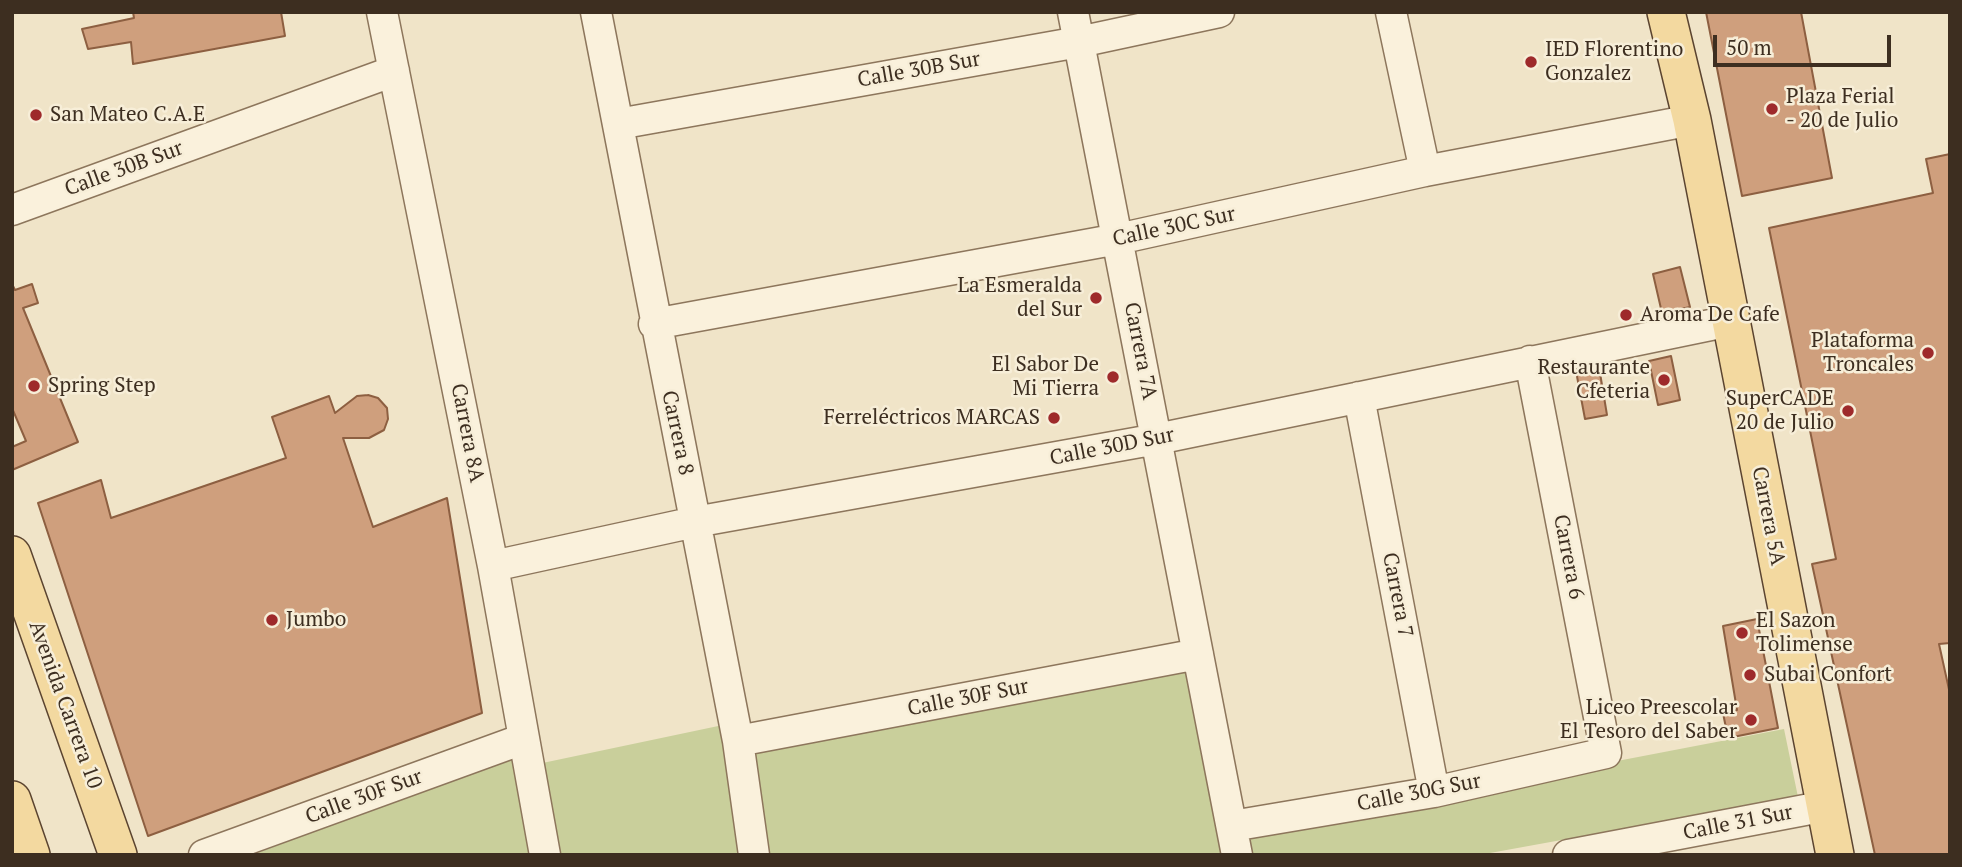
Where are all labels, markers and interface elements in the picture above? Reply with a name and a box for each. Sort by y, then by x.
scale bar [1717,21,1896,65]
text: 50 m [1726,33,1772,61]
place label: IED Florentino Gonzalez [1545,37,1683,87]
street label: Calle 30B Sur [856,47,982,93]
marker: IED Florentino Gonzalez [1523,54,1539,70]
place label: Plaza Ferial - 20 de Julio [1786,84,1898,134]
marker: Plaza Ferial - 20 de Julio [1764,101,1780,117]
place label: San Mateo C.A.E [50,102,205,128]
marker: San Mateo C.A.E [28,107,44,123]
street label: Calle 30B Sur [61,136,187,202]
street label: Calle 30C Sur [1110,202,1238,252]
place label: La Esmeralda del Sur [958,273,1082,323]
marker: La Esmeralda del Sur [1088,290,1104,306]
street label: Carrera 7A [1118,300,1162,402]
place label: Aroma De Cafe [1640,302,1780,328]
marker: Aroma De Cafe [1618,307,1634,323]
place label: Plataforma Troncales [1811,328,1914,378]
marker: Plataforma Troncales [1920,345,1936,361]
place label: El Sabor De Mi Tierra [992,352,1099,402]
place label: Restaurante Cfeteria [1537,355,1650,405]
marker: El Sabor De Mi Tierra [1105,369,1121,385]
marker: Restaurante Cfeteria [1656,372,1672,388]
place label: Spring Step [48,373,156,399]
marker: Spring Step [26,378,42,394]
street label: Carrera 8A [445,381,489,485]
place label: SuperCADE 20 de Julio [1726,386,1834,436]
street label: Carrera 8 [656,388,698,478]
marker: SuperCADE 20 de Julio [1840,403,1856,419]
place label: Ferreléctricos MARCAS [823,405,1040,431]
marker: Ferreléctricos MARCAS [1046,410,1062,426]
street label: Calle 30D Sur [1048,423,1176,471]
street label: Carrera 5A [1746,464,1790,568]
street label: Carrera 6 [1547,512,1589,602]
street label: Carrera 7 [1376,550,1418,640]
place label: Jumbo [286,607,346,633]
place label: El Sazon Tolimense [1756,608,1853,658]
marker: Jumbo [264,612,280,628]
street label: Avenida Carrera 10 [23,618,107,792]
marker: El Sazon Tolimense [1734,625,1750,641]
place label: Subai Confort [1764,662,1892,688]
marker: Subai Confort [1742,667,1758,683]
street label: Calle 30F Sur [905,674,1031,722]
place label: Liceo Preescolar El Tesoro del Saber [1560,695,1737,745]
marker: Liceo Preescolar El Tesoro del Saber [1743,712,1759,728]
street label: Calle 30F Sur [302,764,426,830]
street label: Calle 30G Sur [1355,769,1483,817]
street label: Calle 31 Sur [1681,800,1795,846]

